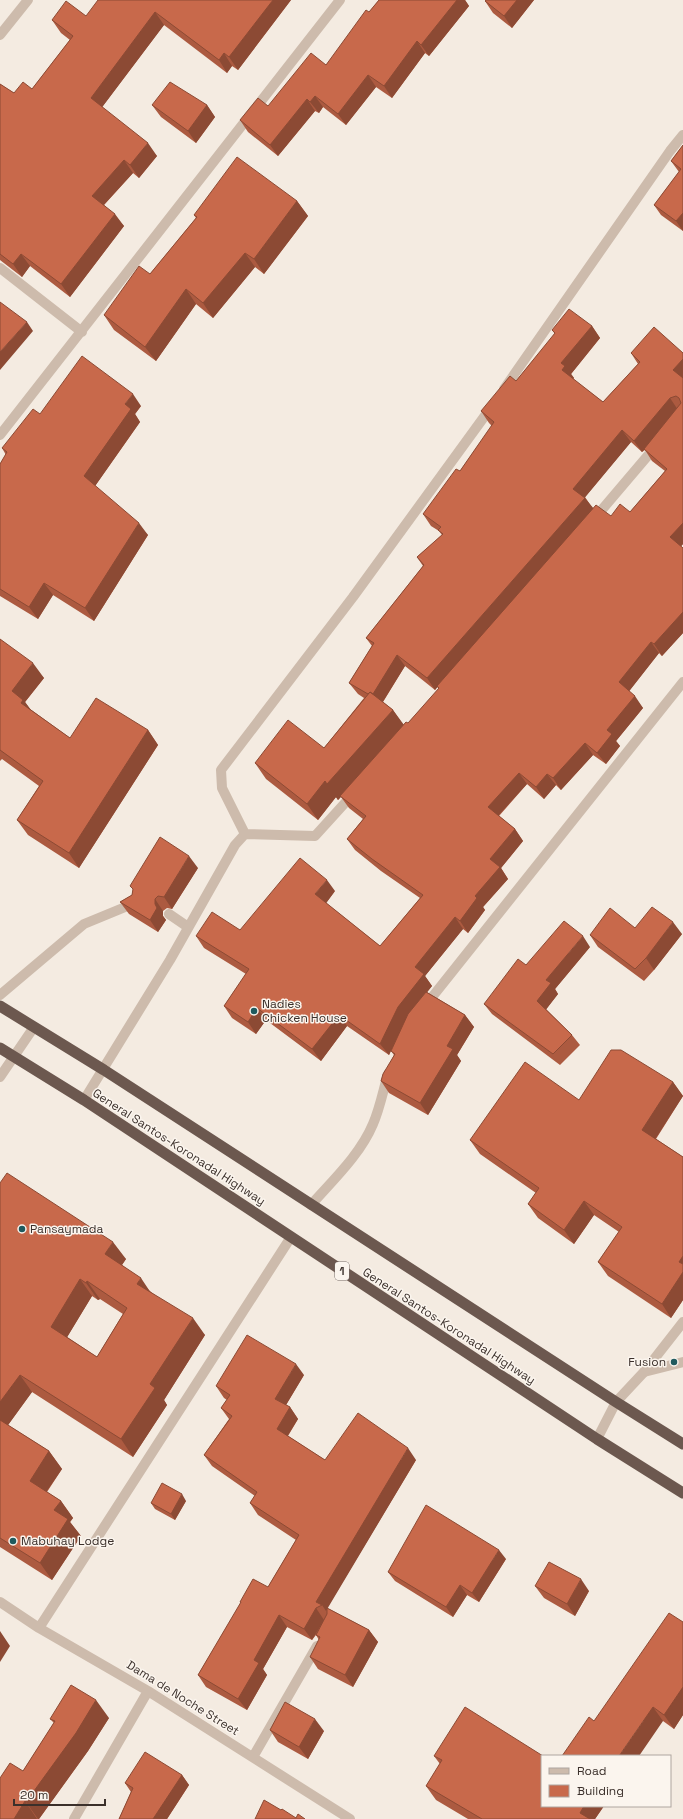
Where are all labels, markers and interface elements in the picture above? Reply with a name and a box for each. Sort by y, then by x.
place label: Nadies Chicken House [262,996,347,1026]
marker: Nadies Chicken House [249,1006,259,1016]
street label: General Santos-Koronadal Highway [89,1085,269,1209]
place label: Pansaymada [30,1221,103,1237]
marker: Pansaymada [17,1224,27,1234]
road number: 1 [335,1262,349,1280]
street label: General Santos-Koronadal Highway [359,1264,539,1388]
place label: Fusion [628,1354,666,1370]
marker: Fusion [669,1357,679,1367]
place label: Mabuhay Lodge [21,1533,114,1549]
marker: Mabuhay Lodge [8,1536,18,1546]
street label: Dama de Noche Street [124,1657,242,1739]
legend [541,1755,671,1807]
text: Road [577,1763,606,1779]
scale bar [14,1781,105,1807]
text: Building [577,1783,624,1799]
text: 20 m [20,1787,48,1803]

